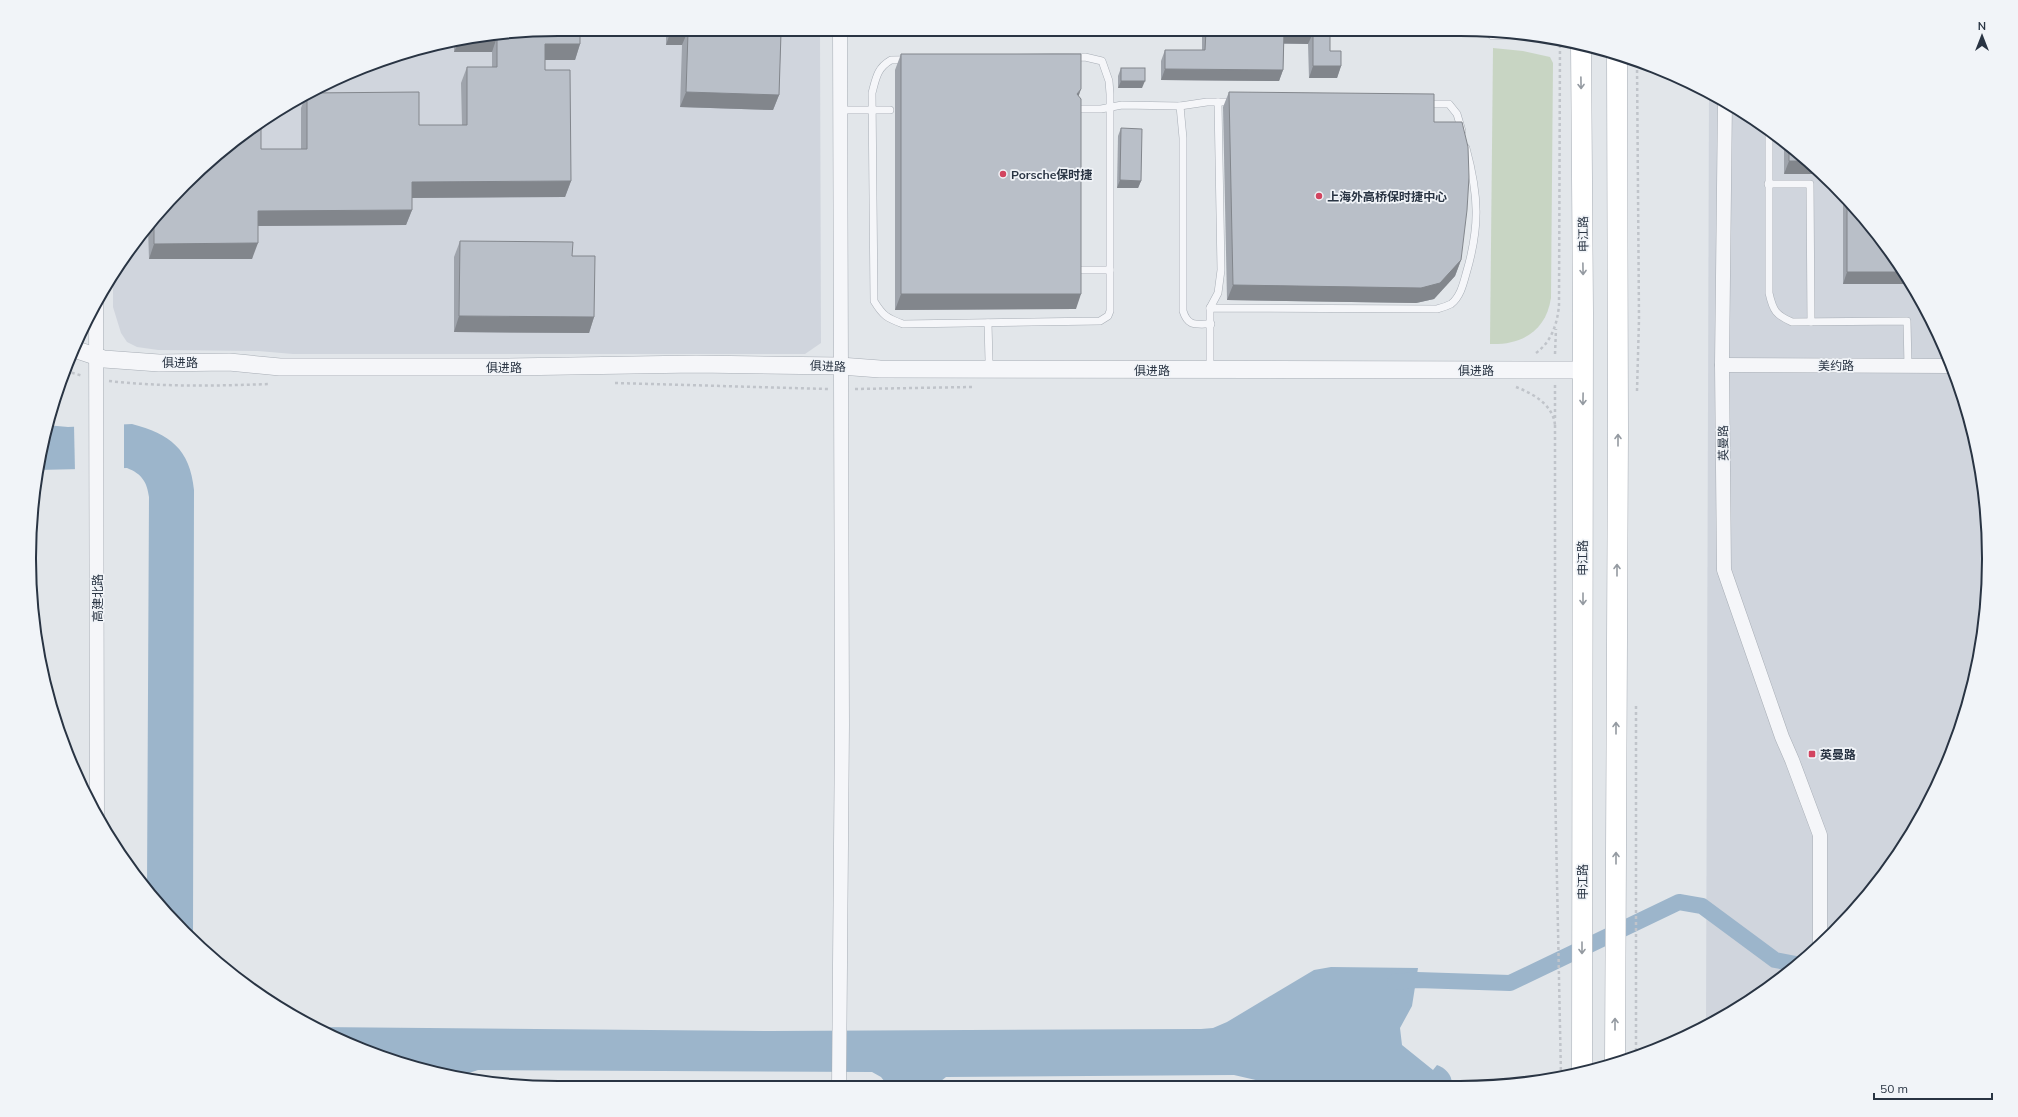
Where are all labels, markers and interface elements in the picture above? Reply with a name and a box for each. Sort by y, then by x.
north arrow [1962,16,2002,56]
text: N [1978,19,1986,33]
one-way arrow [1577,76,1585,89]
place label: Porsche保时捷 [1011,167,1092,182]
marker: Porsche保时捷 [998,169,1008,179]
place label: 上海外高桥保时捷中心 [1327,189,1447,204]
marker: 上海外高桥保时捷中心 [1314,191,1324,201]
street label: 申江路 [1575,216,1591,252]
one-way arrow [1579,262,1587,275]
street label: 俱进路 [162,355,198,370]
street label: 俱进路 [810,358,846,374]
street label: 美约路 [1818,358,1854,373]
street label: 俱进路 [486,360,522,375]
street label: 俱进路 [1134,363,1170,378]
street label: 俱进路 [1458,363,1494,378]
one-way arrow [1579,392,1586,405]
street label: 英曼路 [1715,425,1731,461]
one-way arrow [1614,434,1622,447]
street label: 申江路 [1575,540,1590,576]
one-way arrow [1613,564,1621,577]
street label: 高建北路 [90,574,105,622]
one-way arrow [1579,592,1587,605]
one-way arrow [1612,722,1620,735]
place label: 英曼路 [1820,747,1856,762]
marker: 英曼路 [1807,749,1817,759]
one-way arrow [1612,852,1620,865]
street label: 申江路 [1575,864,1590,900]
one-way arrow [1578,941,1586,954]
one-way arrow [1611,1018,1619,1031]
scale bar [1874,1075,1992,1101]
text: 50 m [1880,1081,1908,1096]

